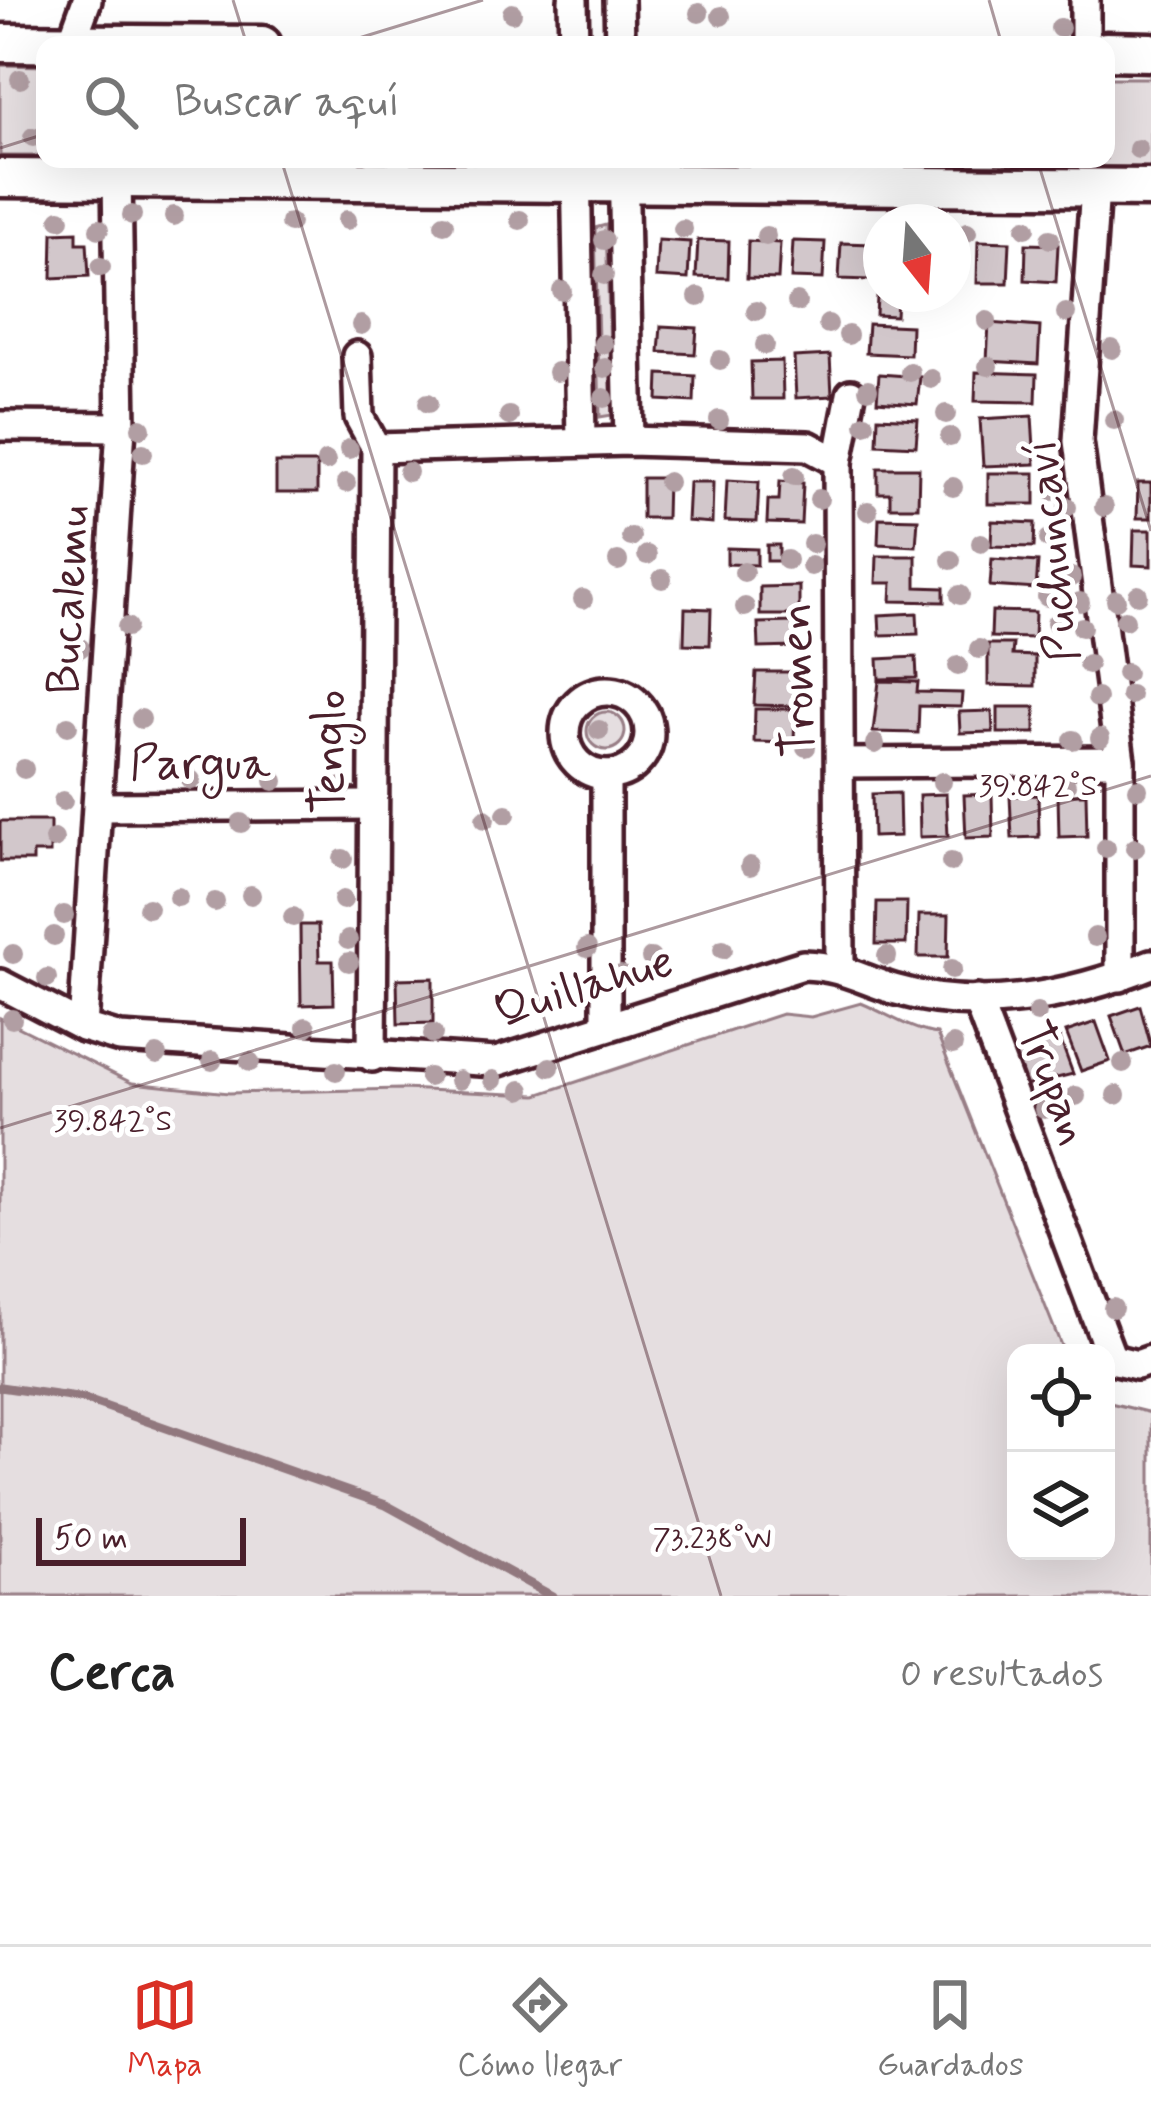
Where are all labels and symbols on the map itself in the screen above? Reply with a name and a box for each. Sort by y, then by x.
north arrow [863,204,971,312]
street label: Puchuncaví [1010,436,1096,665]
street label: Bucalemu [33,504,106,697]
street label: Tromen [766,602,831,758]
street label: Tenglo [298,689,366,815]
street label: Pargua [130,733,271,799]
text: 39.842°S [979,767,1097,806]
street label: Quillahue [487,930,681,1044]
street label: Trupan [1000,1012,1105,1154]
text: 39.842°S [54,1102,172,1141]
scale bar [36,1512,246,1565]
text: 73.238°W [653,1520,771,1559]

